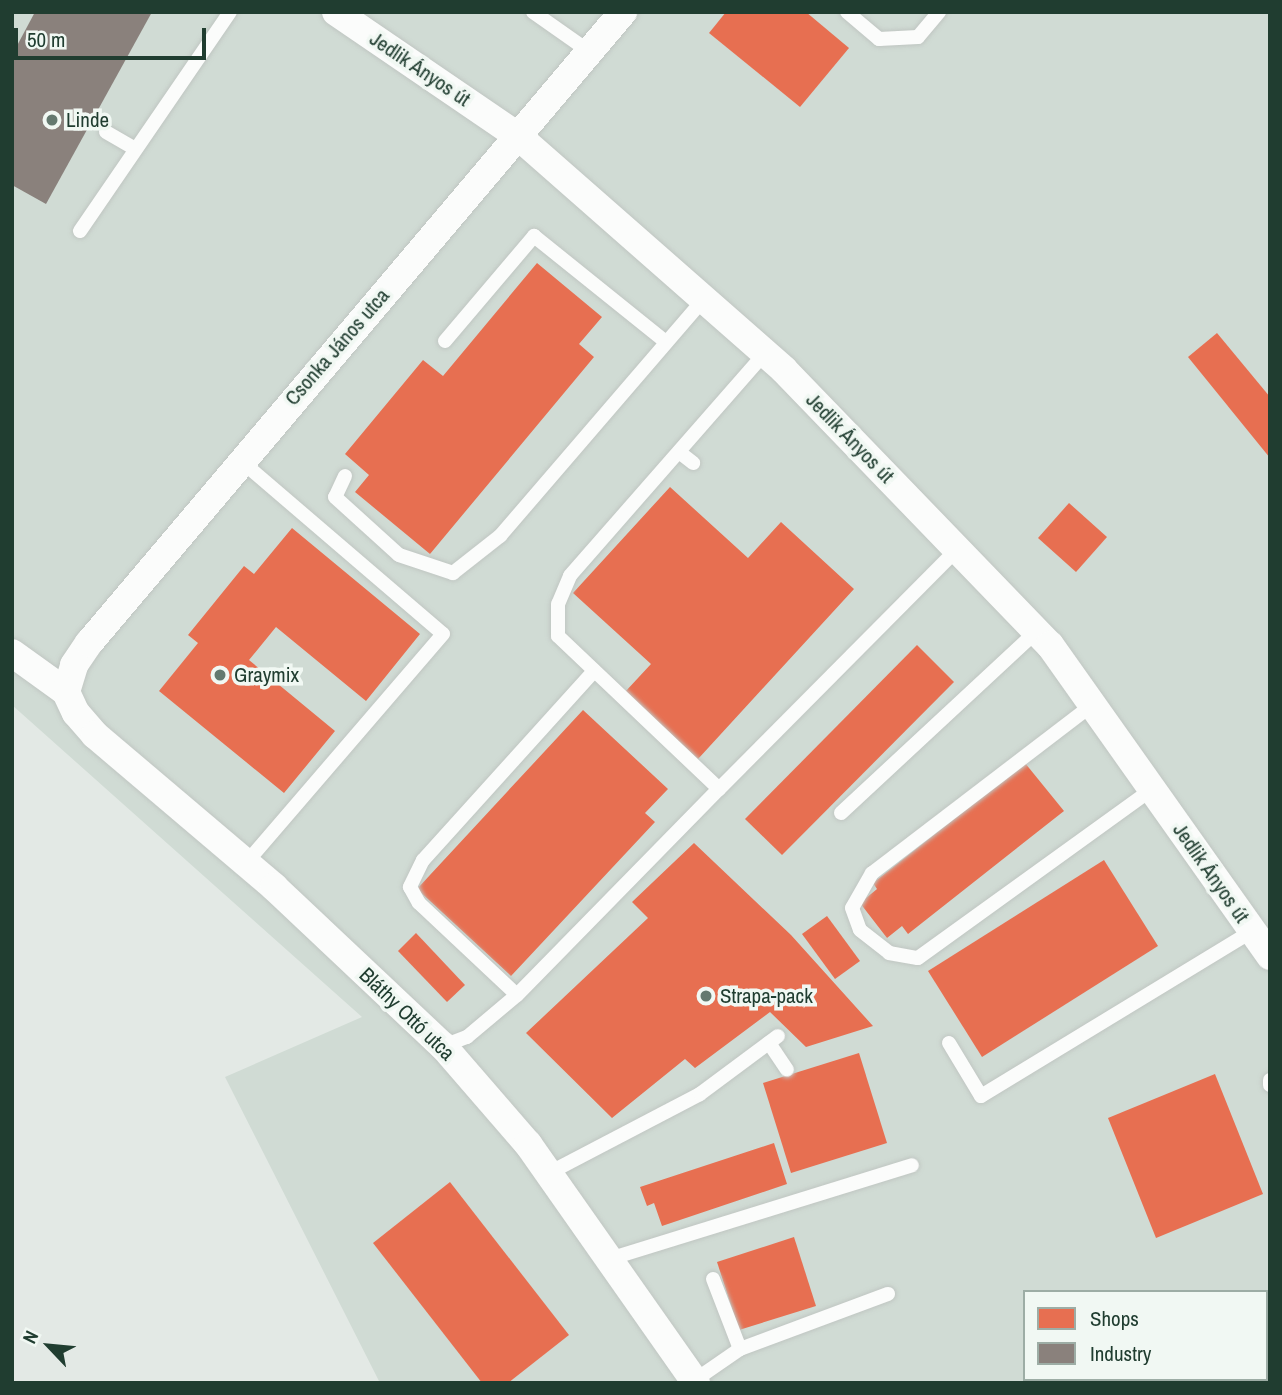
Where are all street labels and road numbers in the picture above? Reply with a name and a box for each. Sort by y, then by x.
street label: Jedlik Ányos út [365,26,475,112]
street label: Csonka János utca [279,283,395,411]
street label: Jedlik Ányos út [800,387,900,489]
street label: Jedlik Ányos út [1167,818,1255,928]
street label: Bláthy Ottó utca [354,962,460,1066]

